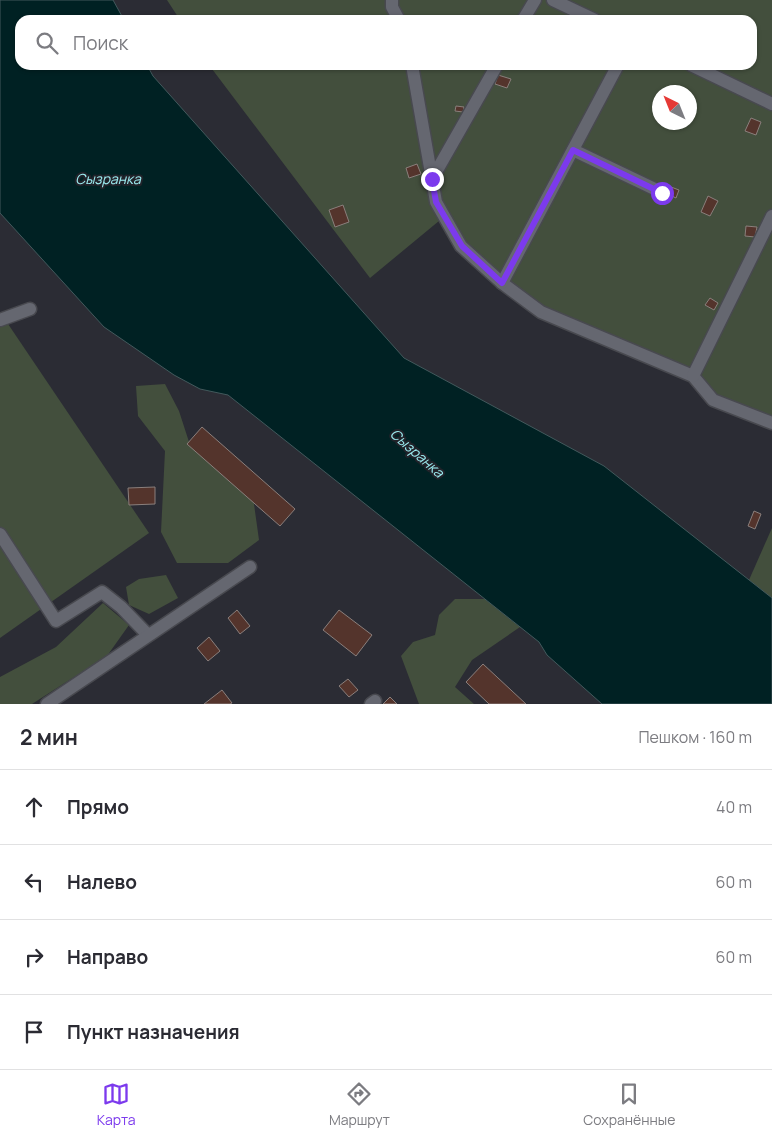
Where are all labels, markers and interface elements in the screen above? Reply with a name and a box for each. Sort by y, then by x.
search box [15,15,757,70]
icon: search [33,29,61,57]
text: Поиск [73,30,128,56]
north arrow [652,85,697,130]
route end [421,168,444,191]
water label: Сызранка [75,169,142,188]
route start [651,182,674,205]
water label: Сызранка [386,424,449,482]
text: 2 мин [20,723,78,751]
text: Пешком · 160 m [638,726,752,748]
icon: ahead [20,793,48,821]
text: Прямо [67,794,129,820]
text: 40 m [716,796,752,818]
icon: left [20,868,48,896]
text: Налево [67,869,137,895]
text: 60 m [716,871,752,893]
icon: right [20,943,48,971]
text: Направо [67,944,148,970]
text: 60 m [716,946,752,968]
icon: arrive [20,1018,48,1046]
text: Пункт назначения [67,1019,240,1045]
tab: Карта [97,1080,136,1129]
tab: Маршрут [329,1080,390,1129]
tab: Сохранённые [583,1080,675,1129]

